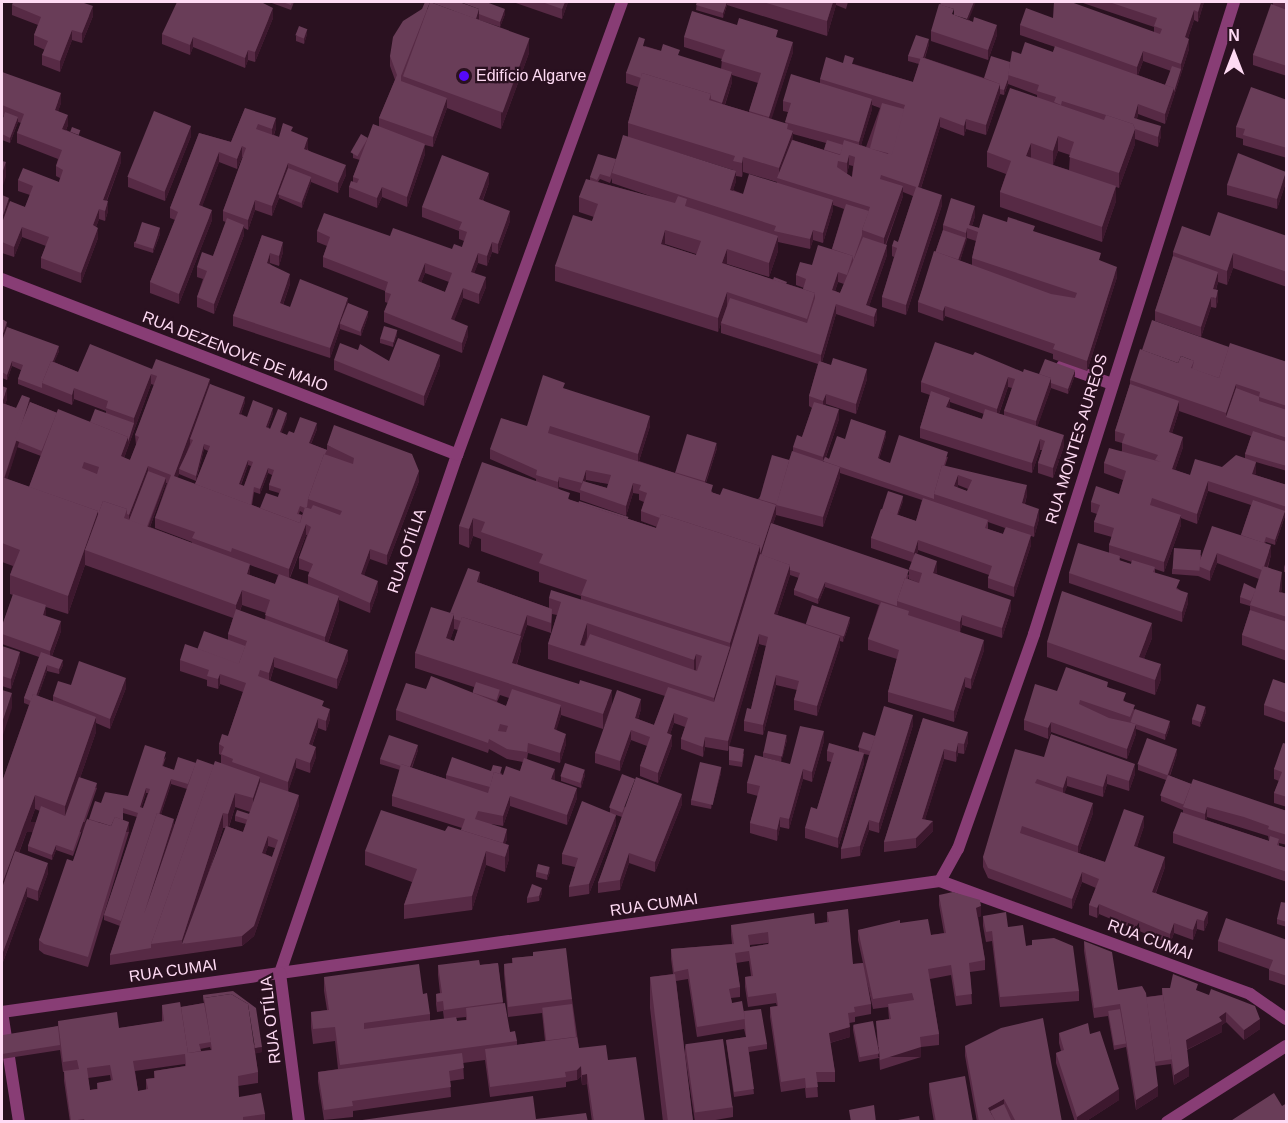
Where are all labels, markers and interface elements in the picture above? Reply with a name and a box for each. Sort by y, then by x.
north arrow [1204,24,1264,84]
text: N [1228,27,1240,44]
place label: Edifício Algarve [476,66,587,86]
marker: Edifício Algarve [457,69,471,83]
street label: RUA DEZENOVE DE MAIO [139,308,331,396]
street label: RUA MONTES AUREOS [1042,351,1112,527]
street label: RUA OTÍLIA [383,506,431,596]
street label: RUA CUMAI [608,889,700,921]
street label: RUA CUMAI [1105,916,1195,964]
street label: RUA CUMAI [127,955,219,987]
street label: RUA OTÍLIA [257,975,285,1065]

